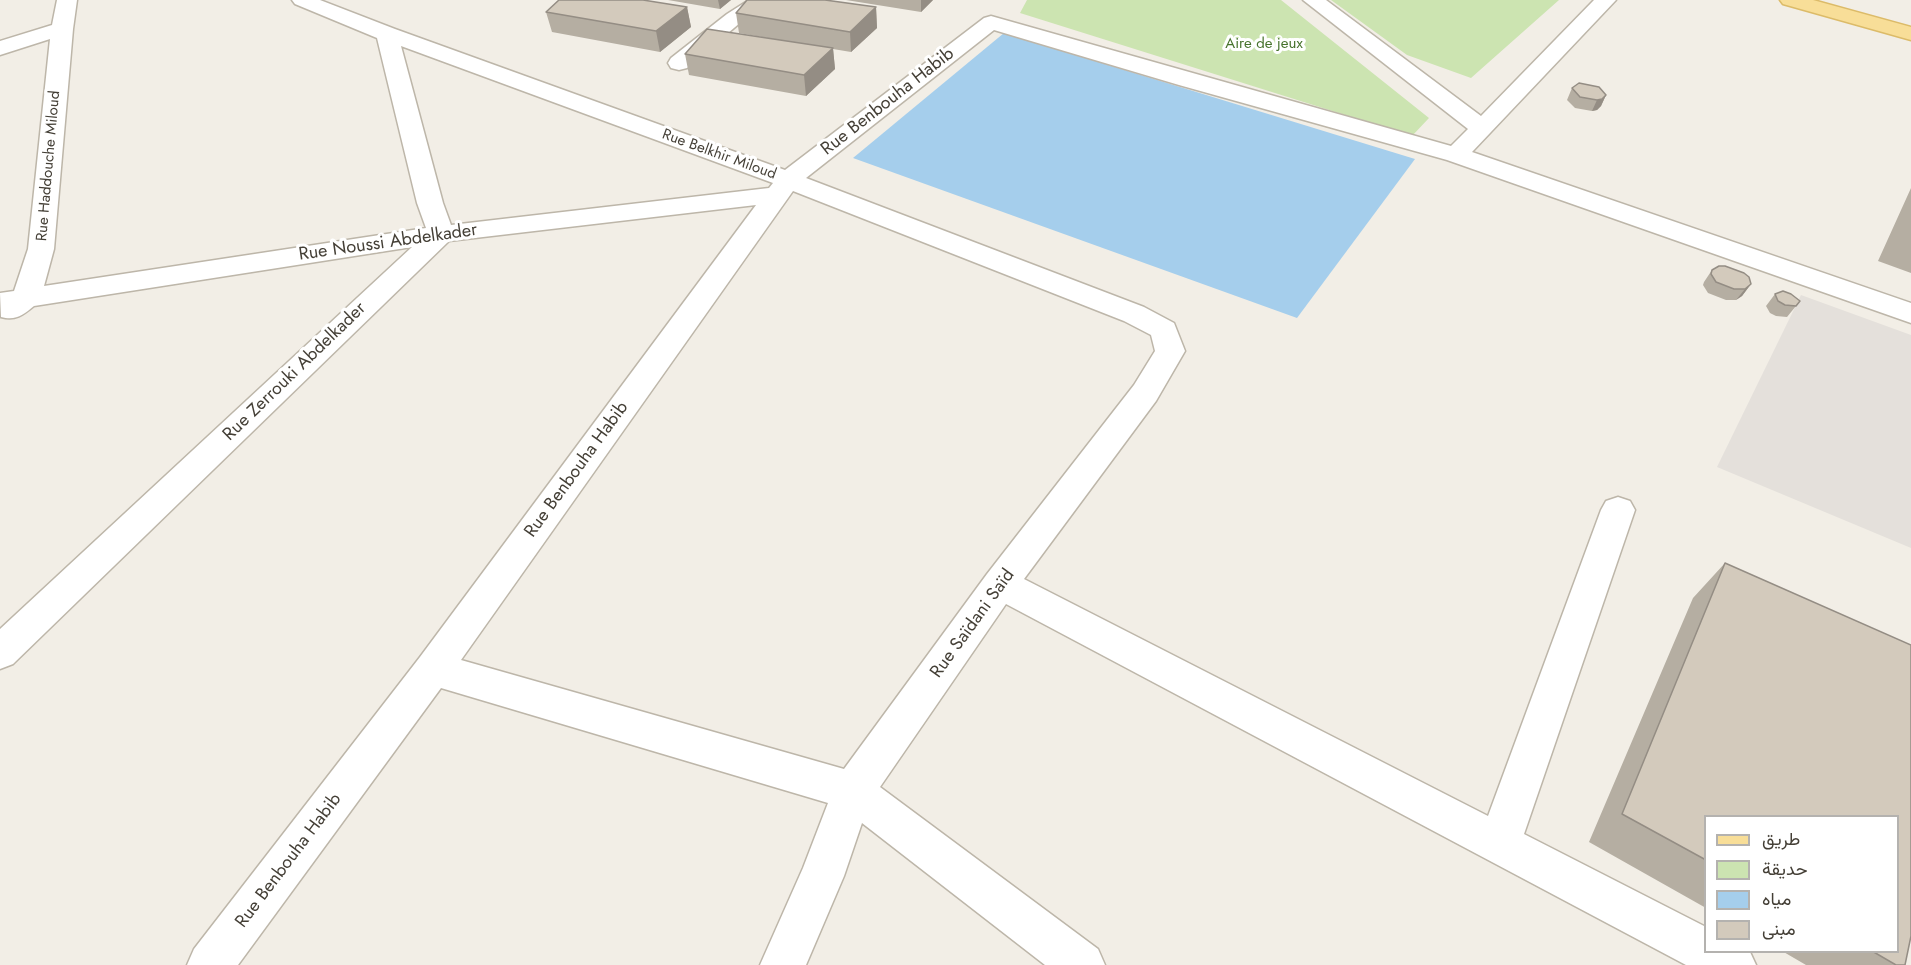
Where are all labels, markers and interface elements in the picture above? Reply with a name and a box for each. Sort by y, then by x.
park label: Aire de jeux [1225,35,1303,53]
street label: Rue Benbouha Habib [817,43,959,161]
street label: Rue Haddouche Miloud [33,90,65,242]
street label: Rue Belkhir Miloud [659,126,779,184]
street label: Rue Noussi Abdelkader [297,220,479,266]
street label: Rue Zerrouki Abdelkader [219,298,371,446]
street label: Rue Benbouha Habib [520,398,634,542]
street label: Rue Saïdani Saïd [926,565,1020,683]
street label: Rue Benbouha Habib [231,790,347,932]
legend [1704,815,1899,953]
text: طريق [1762,826,1800,852]
text: حديقة [1762,856,1808,882]
text: مياه [1762,886,1791,912]
text: مبنى [1762,916,1796,942]

